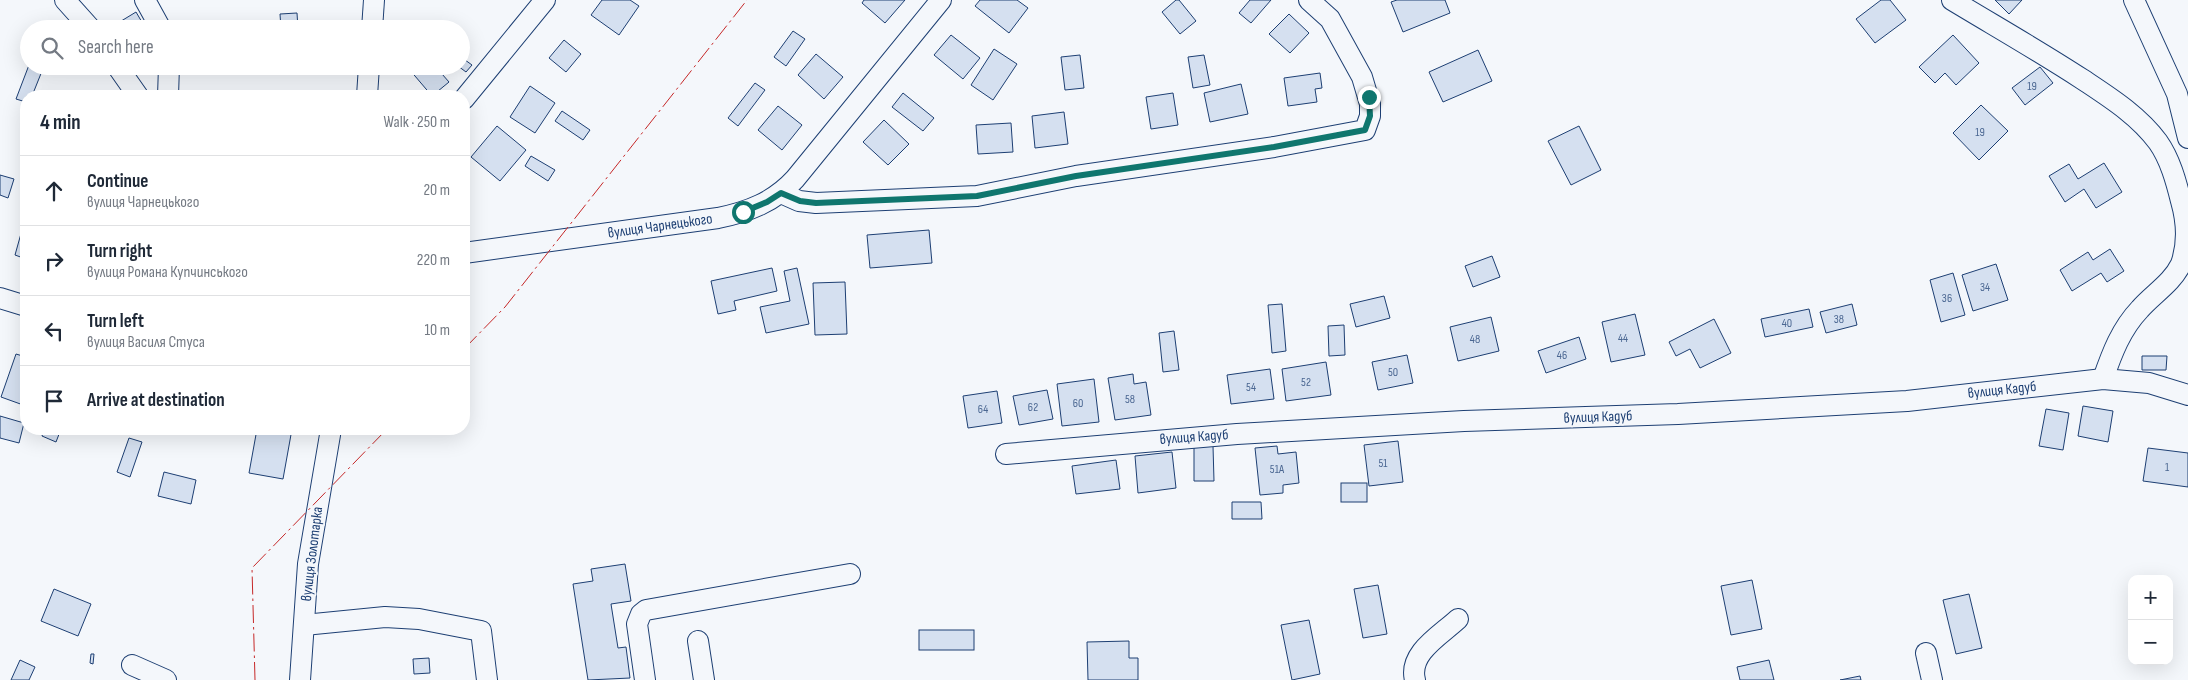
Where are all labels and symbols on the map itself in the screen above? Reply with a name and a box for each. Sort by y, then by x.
house number: 19 [2027,79,2037,94]
route end [1358,86,1381,109]
house number: 19 [1975,125,1985,140]
route start [732,201,755,224]
street label: вулиця Чарнецького [606,209,714,243]
house number: 34 [1980,280,1990,295]
house number: 36 [1942,291,1952,306]
house number: 38 [1834,312,1844,327]
house number: 40 [1782,316,1792,331]
house number: 44 [1618,331,1628,346]
house number: 48 [1470,332,1480,347]
house number: 46 [1557,348,1567,363]
house number: 50 [1388,365,1398,380]
house number: 52 [1301,375,1311,390]
street label: вулиця Кадуб [1967,377,2037,403]
house number: 54 [1246,380,1256,395]
house number: 58 [1125,392,1135,407]
house number: 60 [1073,396,1083,411]
house number: 62 [1028,400,1038,415]
house number: 64 [978,402,988,417]
street label: вулиця Кадуб [1563,406,1633,428]
street label: вулиця Кадуб [1159,425,1229,449]
house number: 51 [1378,456,1388,471]
house number: 1 [2165,460,2170,475]
house number: 51А [1270,462,1285,477]
street label: вулиця Золотарка [297,505,327,602]

